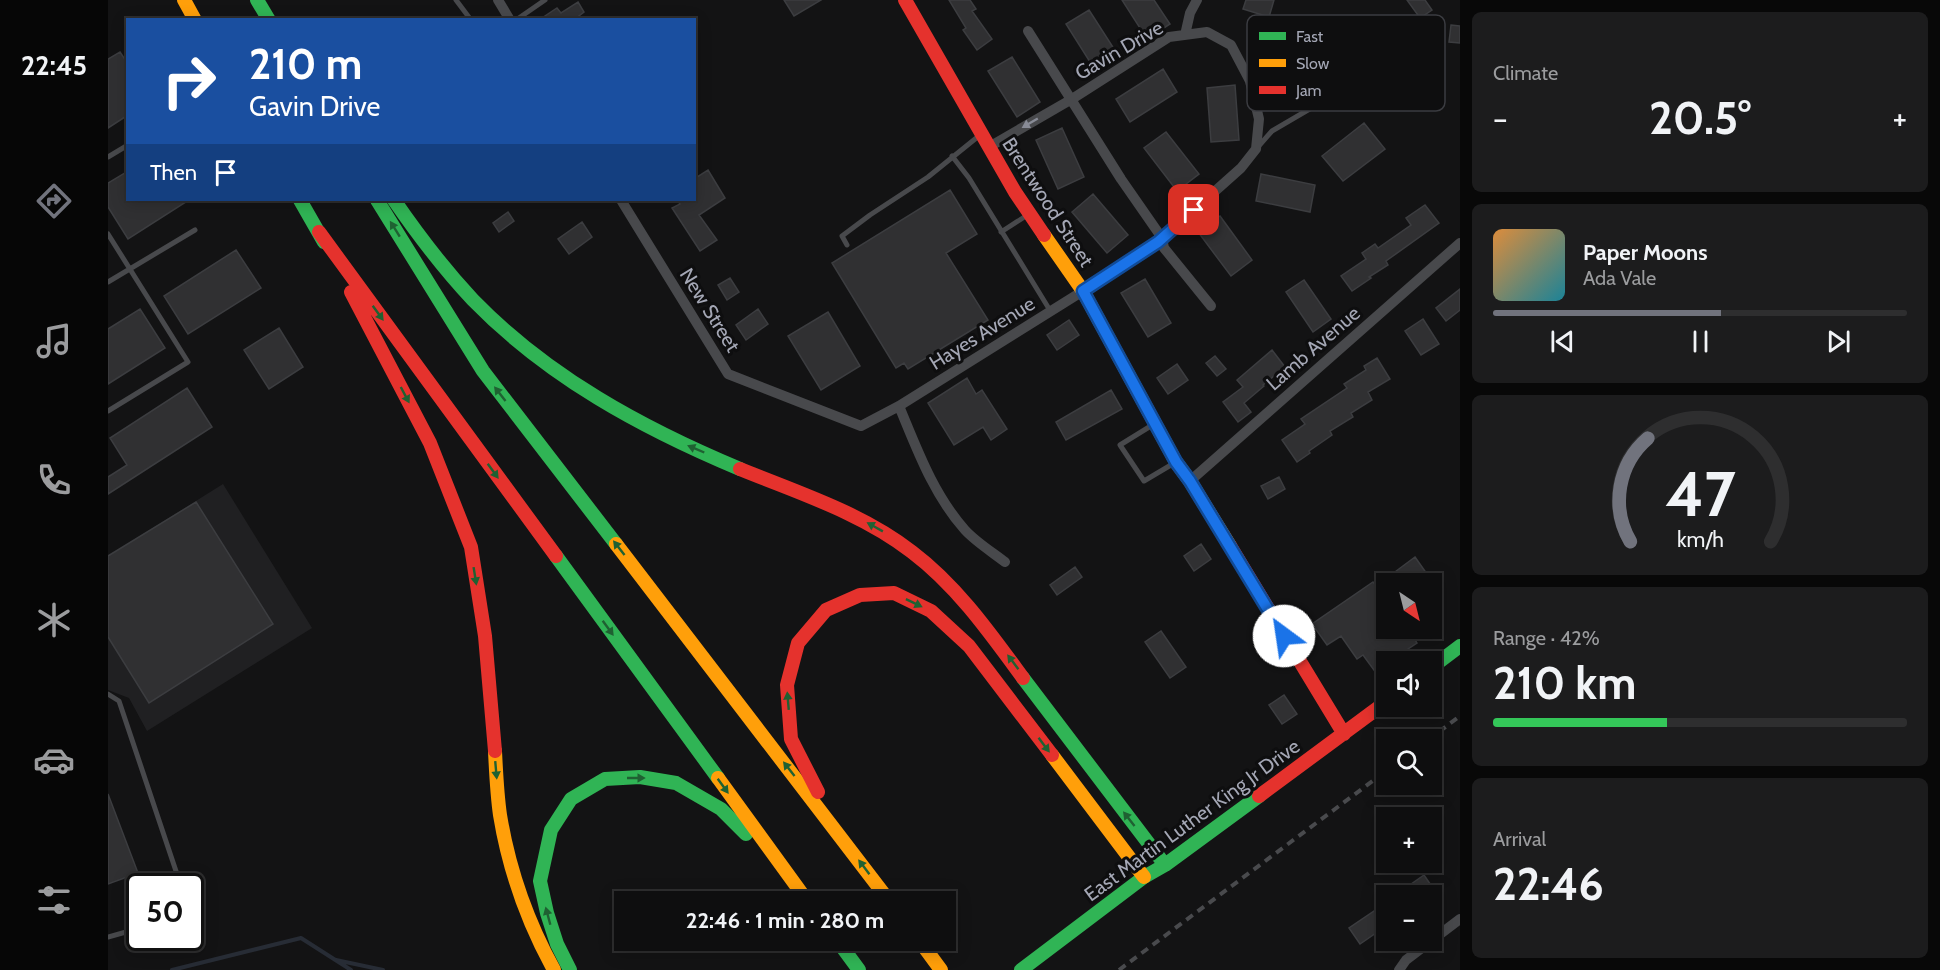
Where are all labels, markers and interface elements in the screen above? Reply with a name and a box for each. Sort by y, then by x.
street label: Gavin Drive [1071,15,1167,85]
legend [1247,15,1445,111]
text: Fast [1296,27,1324,46]
text: 210 m [249,38,362,90]
icon: right [150,42,228,120]
text: 22:45 [21,49,87,82]
text: Slow [1296,54,1330,73]
text: Climate [1493,61,1558,85]
text: Jam [1295,81,1322,100]
text: Gavin Drive [249,90,380,123]
text: 20.5° [1649,91,1751,145]
text: − [1493,98,1508,138]
text: + [1892,98,1907,138]
one-way arrow [1021,118,1038,128]
street label: Brentwood Street [997,133,1099,271]
icon: arrive [209,156,242,189]
text: Then [150,159,197,186]
icon: directions [33,180,75,222]
pin [1168,184,1219,235]
icon: arrive [1177,193,1210,226]
one-way arrow [389,221,400,237]
text: Paper Moons [1583,239,1707,266]
street label: New Street [675,264,745,357]
text: Ada Vale [1583,266,1656,290]
street label: Hayes Avenue [925,291,1039,375]
street label: Lamb Avenue [1261,301,1365,395]
one-way arrow [372,306,384,321]
icon: music [33,320,75,362]
icon: previous [1546,325,1579,358]
icon: pause [1684,325,1717,358]
icon: next [1822,325,1855,358]
one-way arrow [494,386,506,401]
one-way arrow [400,387,410,404]
one-way arrow [688,444,705,453]
text: 47 [1665,456,1735,532]
icon: phone [33,459,75,501]
one-way arrow [487,463,499,478]
one-way arrow [866,522,883,532]
text: km/h [1677,526,1723,552]
one-way arrow [612,540,625,556]
one-way arrow [471,567,480,586]
north arrow [1376,573,1442,639]
map controls [1376,573,1442,951]
one-way arrow [905,598,922,607]
icon: climate [33,599,75,641]
position arrow [1252,604,1316,668]
one-way arrow [602,621,614,636]
text: Range · 42% [1493,626,1600,650]
button: sound [1376,651,1442,717]
one-way arrow [1007,655,1019,670]
text: 210 km [1493,656,1636,710]
one-way arrow [783,691,793,710]
button: search [1376,729,1442,795]
street label: East Martin Luther King Jr Drive [1080,734,1304,906]
one-way arrow [1038,737,1050,753]
icon: car [33,739,75,781]
one-way arrow [491,760,501,779]
one-way arrow [783,761,796,777]
one-way arrow [626,773,645,783]
one-way arrow [717,777,729,793]
button: + [1376,807,1442,873]
one-way arrow [1123,811,1135,826]
text: Arrival [1493,827,1546,851]
text: 22:46 [1493,857,1604,911]
one-way arrow [858,859,870,875]
speed limit sign: 50 [126,873,204,951]
icon: filters [33,879,75,921]
button: − [1376,885,1442,951]
one-way arrow [543,907,553,925]
text: 22:46 · 1 min · 280 m [686,907,884,934]

